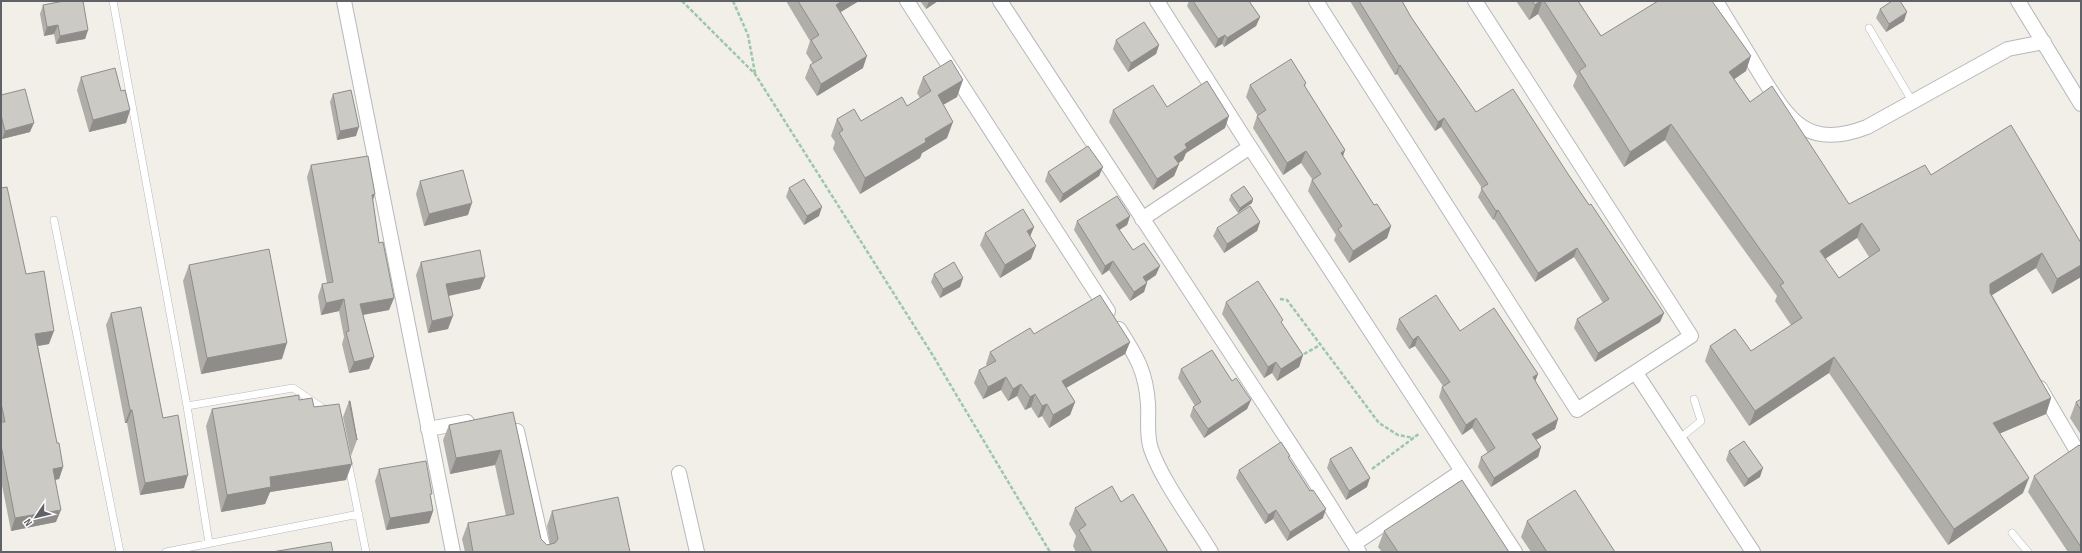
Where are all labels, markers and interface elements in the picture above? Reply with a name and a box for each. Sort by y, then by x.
north arrow [16,497,56,537]
text: N [21,516,35,529]

